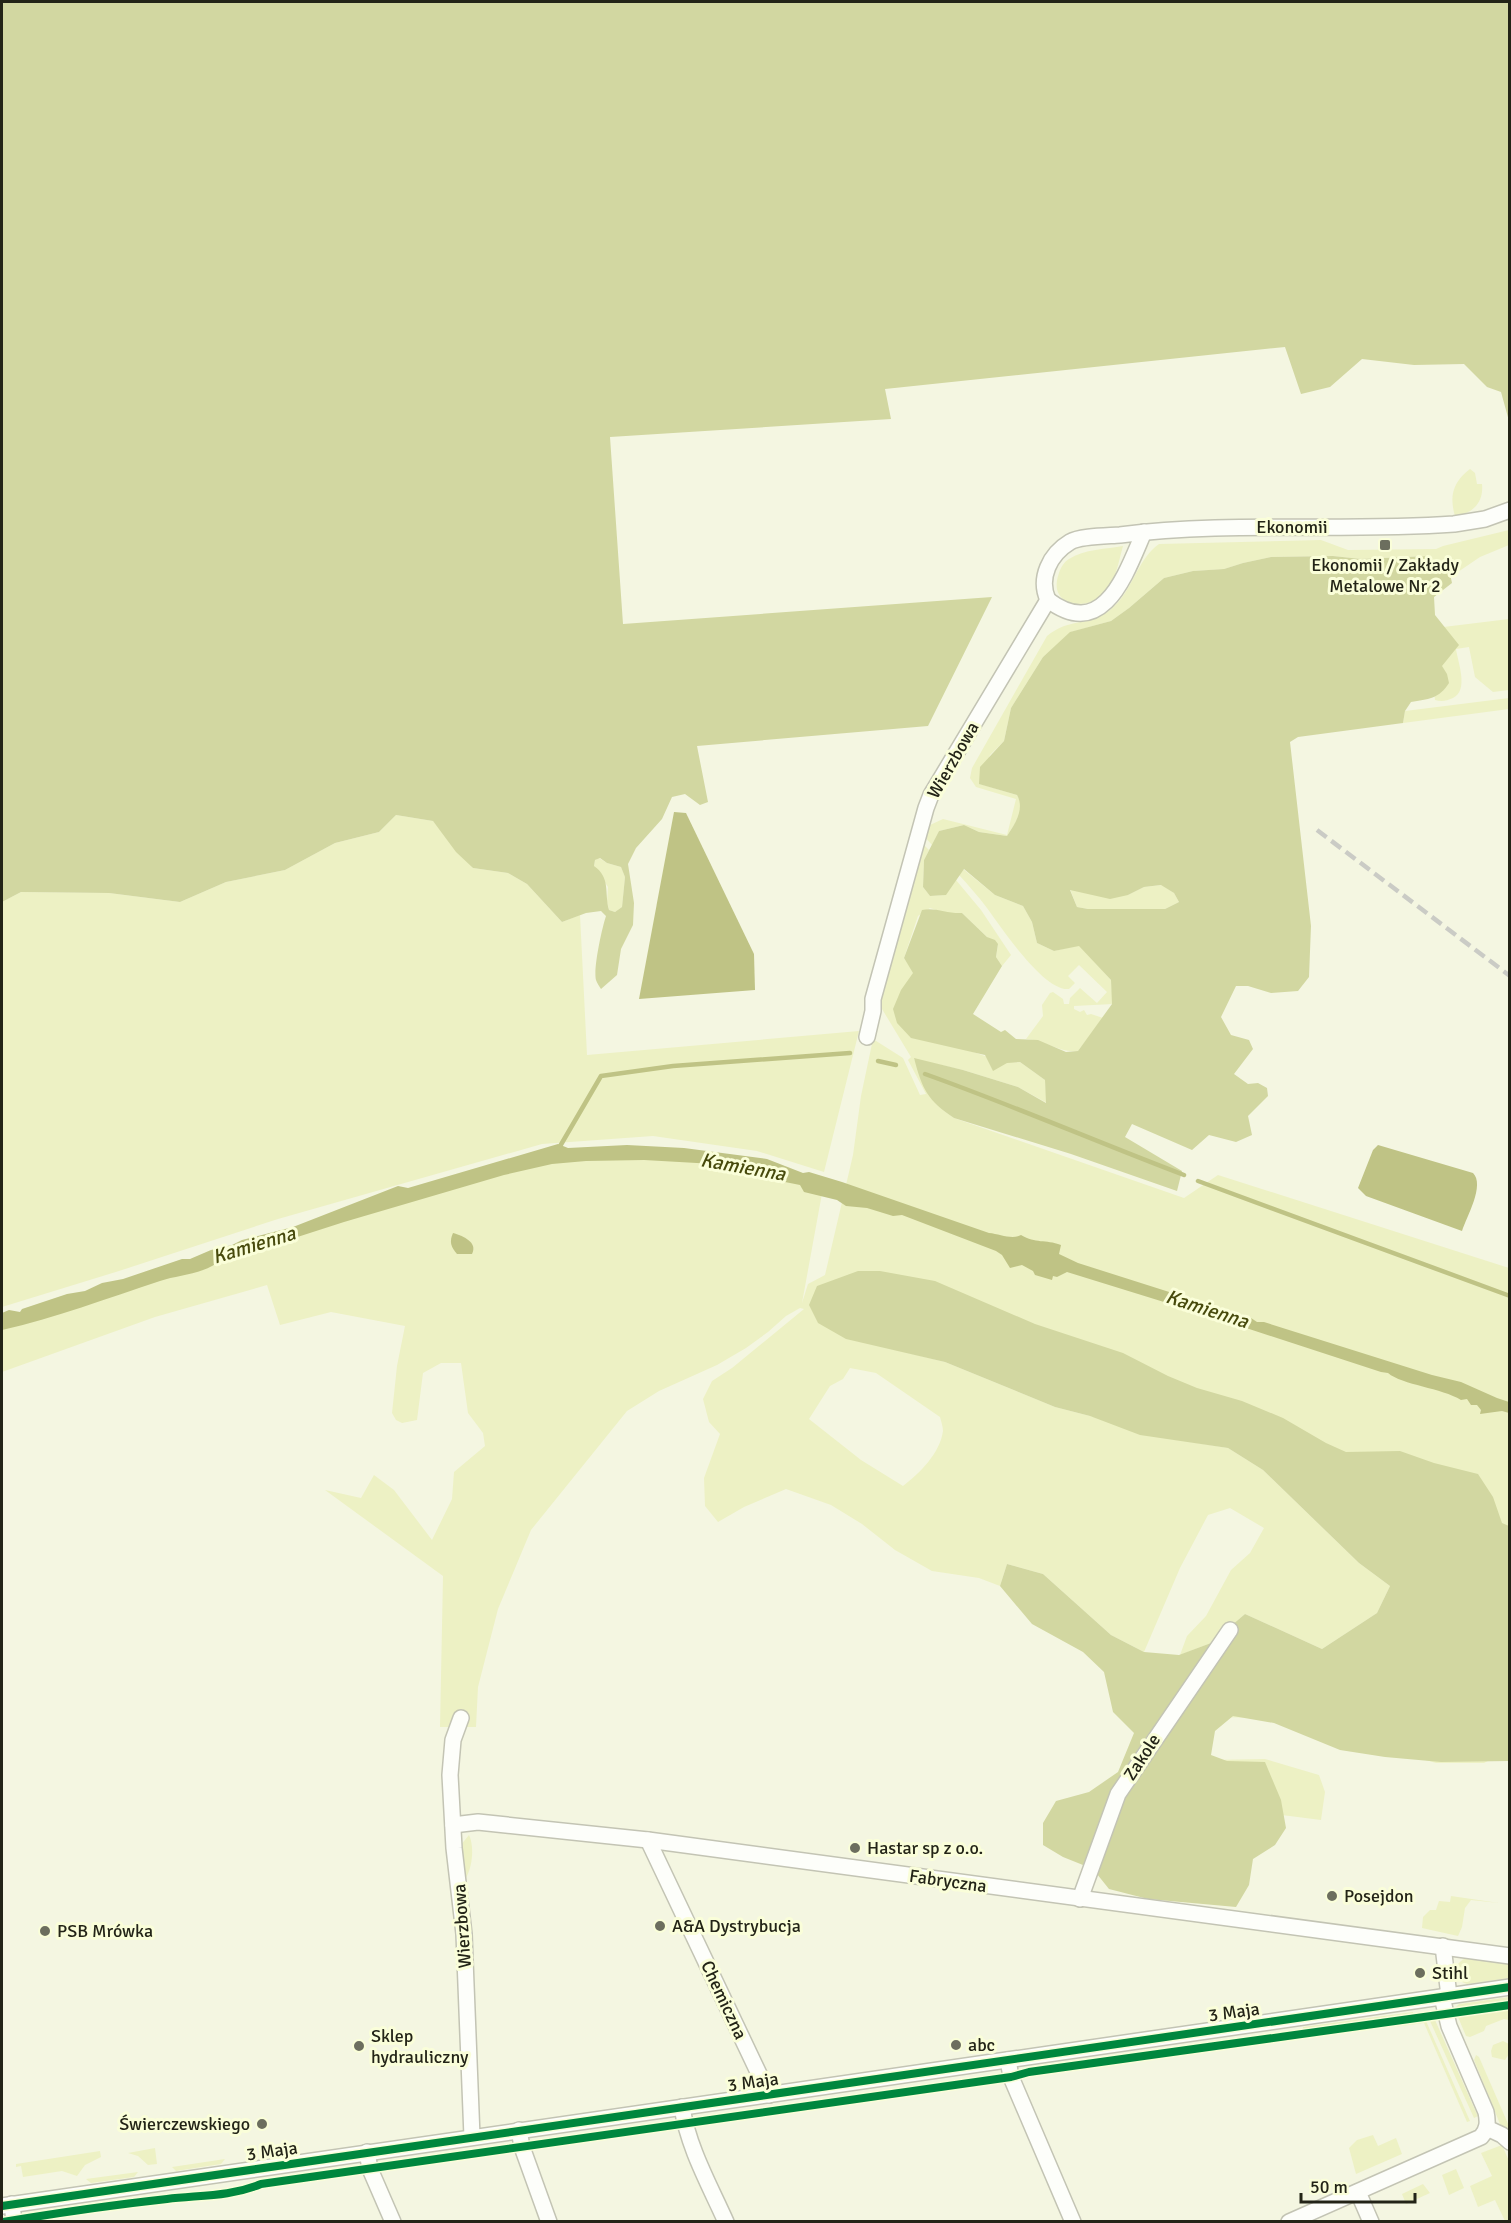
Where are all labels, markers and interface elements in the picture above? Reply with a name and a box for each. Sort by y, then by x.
street label: Ekonomii [1256,516,1328,538]
marker: Ekonomii / Zakłady Metalowe Nr 2 [1378,538,1392,552]
place label: Ekonomii / Zakłady Metalowe Nr 2 [1311,554,1459,597]
street label: Wierzbowa [922,718,984,802]
water label: Kamienna [699,1147,788,1187]
water label: Kamienna [210,1220,299,1269]
water label: Kamienna [1163,1284,1252,1334]
street label: Zakole [1119,1730,1165,1784]
place label: Hastar sp z o.o. [867,1837,983,1859]
marker: Hastar sp z o.o. [848,1841,862,1855]
street label: Fabryczna [908,1865,988,1897]
street label: Wierzbowa [448,1883,476,1969]
place label: Posejdon [1344,1885,1414,1907]
marker: Posejdon [1325,1889,1339,1903]
place label: A&A Dystrybucja [672,1915,801,1937]
marker: A&A Dystrybucja [653,1919,667,1933]
place label: PSB Mrówka [57,1920,153,1942]
marker: PSB Mrówka [38,1924,52,1938]
street label: Chemiczna [696,1957,752,2043]
place label: Stihl [1432,1962,1468,1984]
marker: Stihl [1413,1966,1427,1980]
street label: 3 Maja [1207,1998,1261,2026]
place label: Sklep hydrauliczny [371,2025,469,2068]
place label: abc [968,2034,995,2056]
marker: abc [949,2038,963,2052]
marker: Sklep hydrauliczny [352,2039,366,2053]
street label: 3 Maja [726,2068,780,2096]
place label: Świerczewskiego [119,2113,250,2135]
marker: Świerczewskiego [255,2117,269,2131]
street label: 3 Maja [245,2137,299,2165]
scale bar [1301,2166,1415,2204]
text: 50 m [1310,2176,1348,2198]

